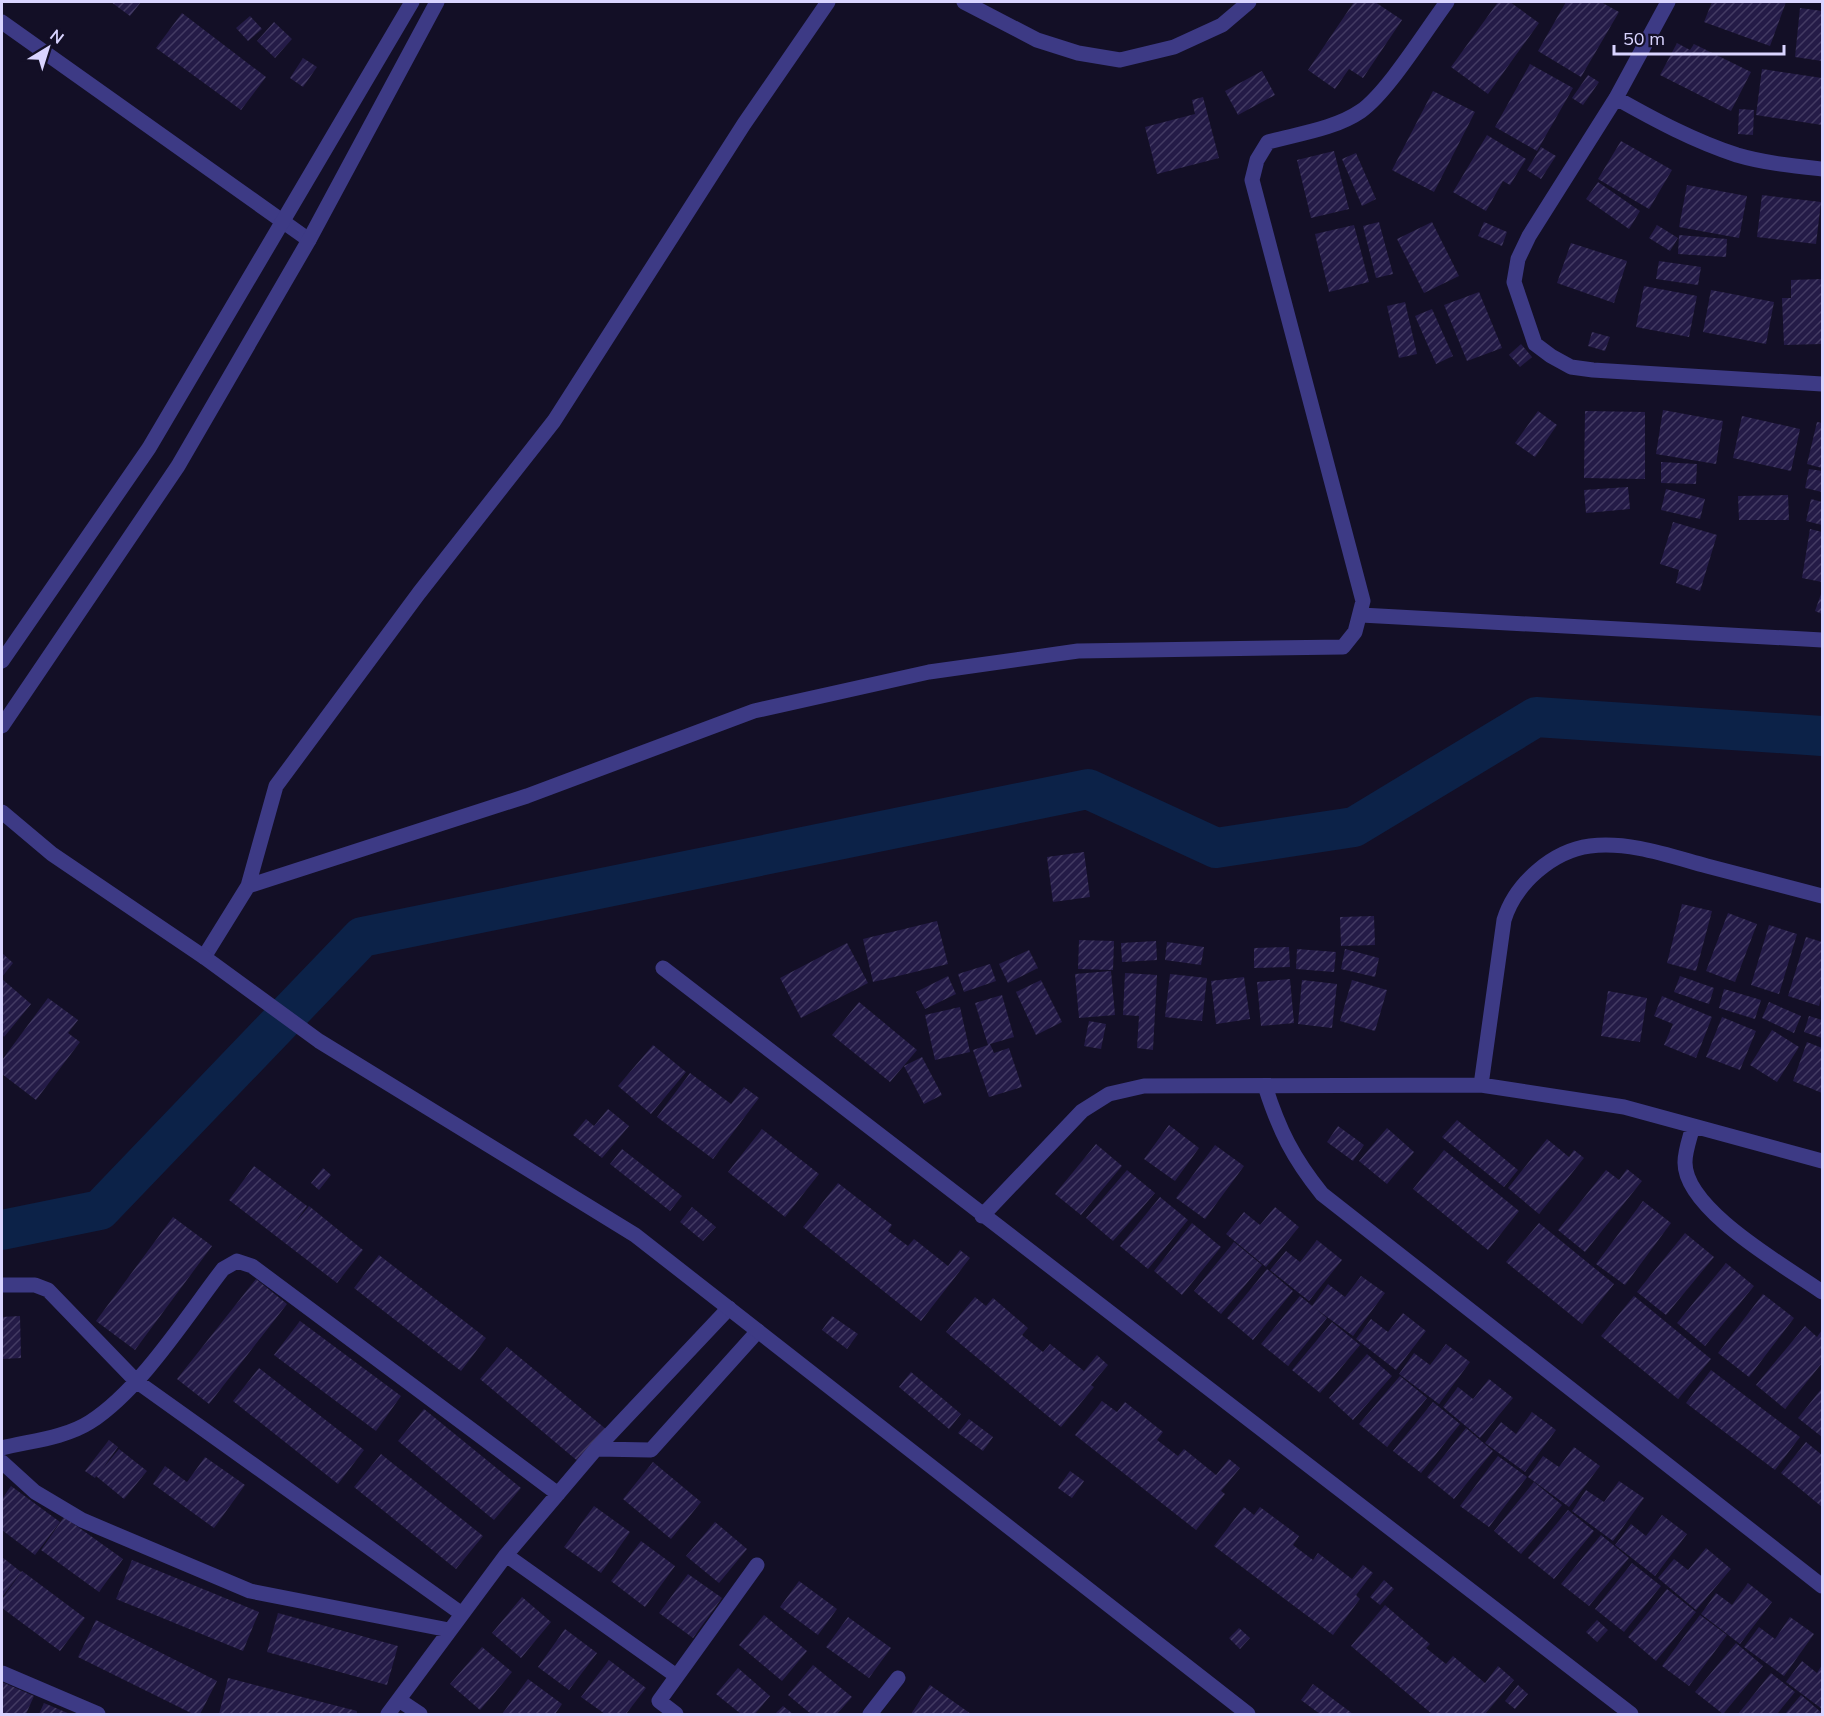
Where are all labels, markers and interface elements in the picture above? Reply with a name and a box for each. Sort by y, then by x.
north arrow [18,18,78,78]
scale bar [1614,18,1784,56]
text: N [46,25,68,48]
text: 50 m [1623,27,1665,50]

